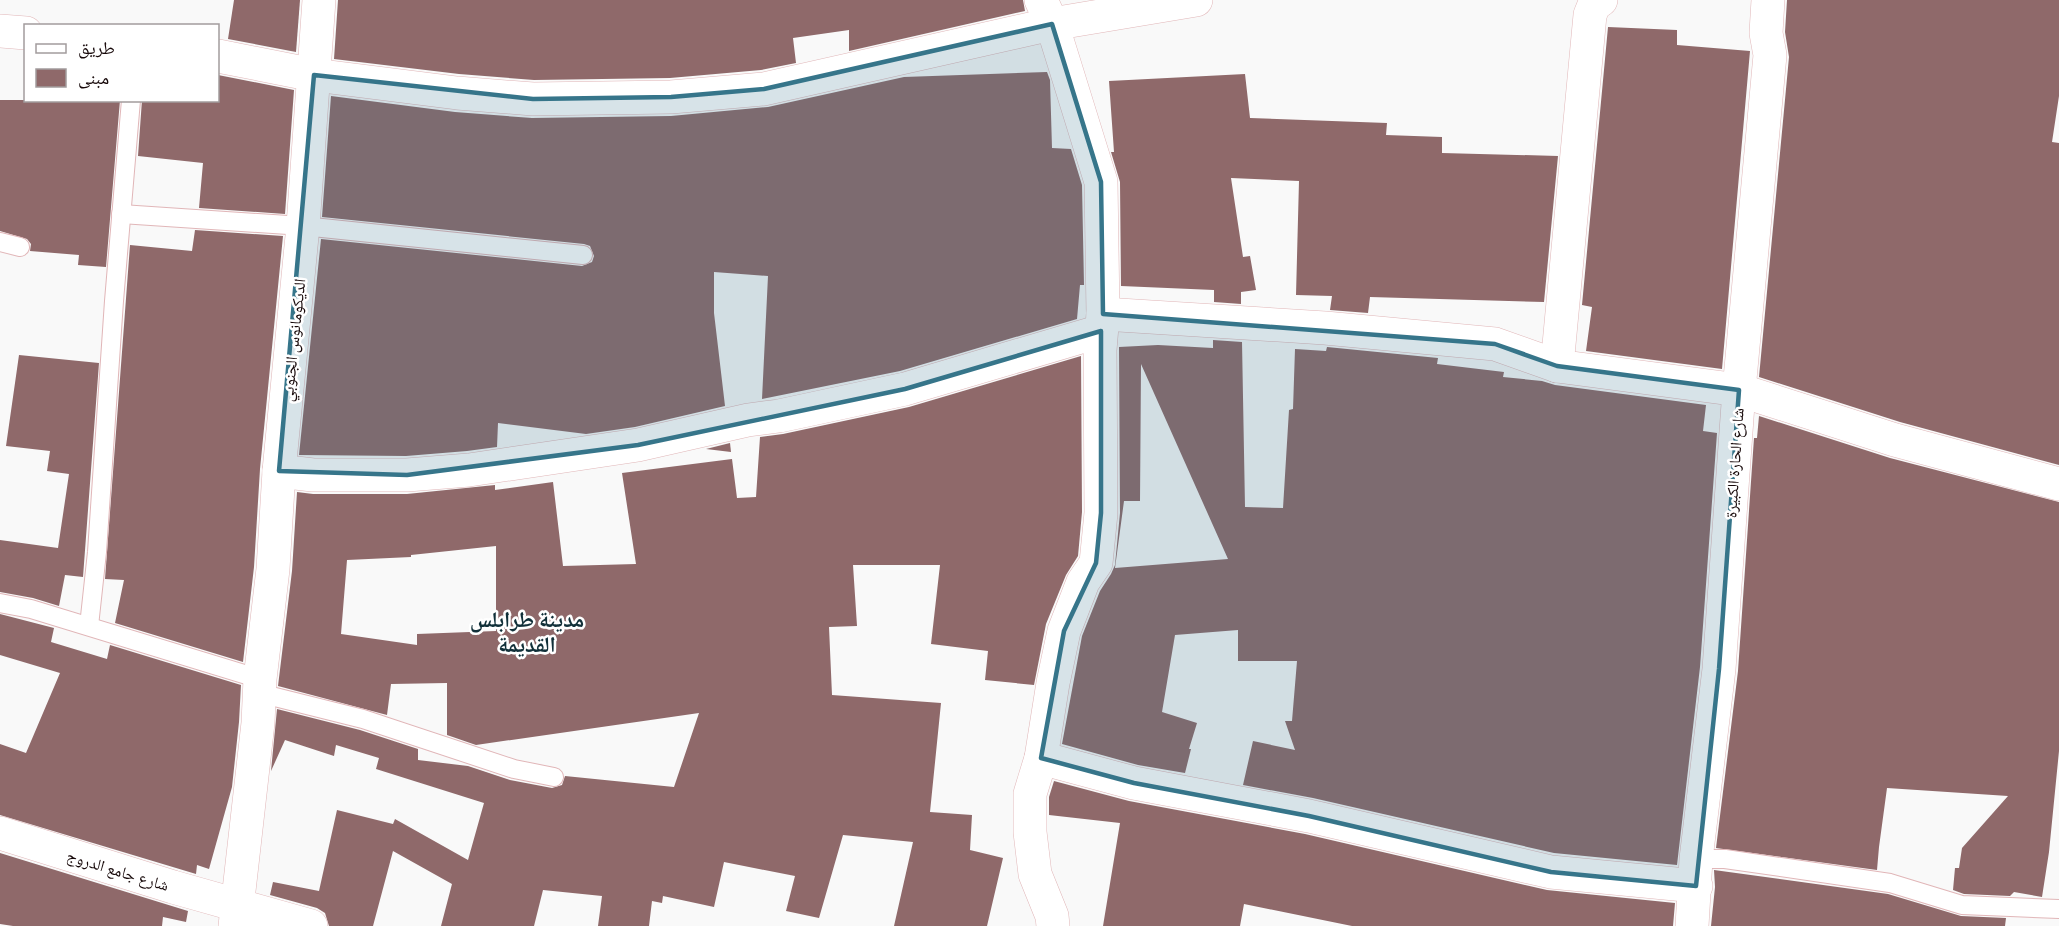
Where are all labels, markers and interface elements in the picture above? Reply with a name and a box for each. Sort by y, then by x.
legend [24,24,219,102]
text: طريق [78,35,115,60]
text: مبنى [78,65,109,90]
street label: الديكومانوس الجنوبي [276,277,312,403]
street label: شارع الحارة الكبيرة [1719,407,1749,519]
district label: مدينة طرابلس القديمة [470,604,584,659]
street label: شارع جامع الدروج [64,844,172,896]

